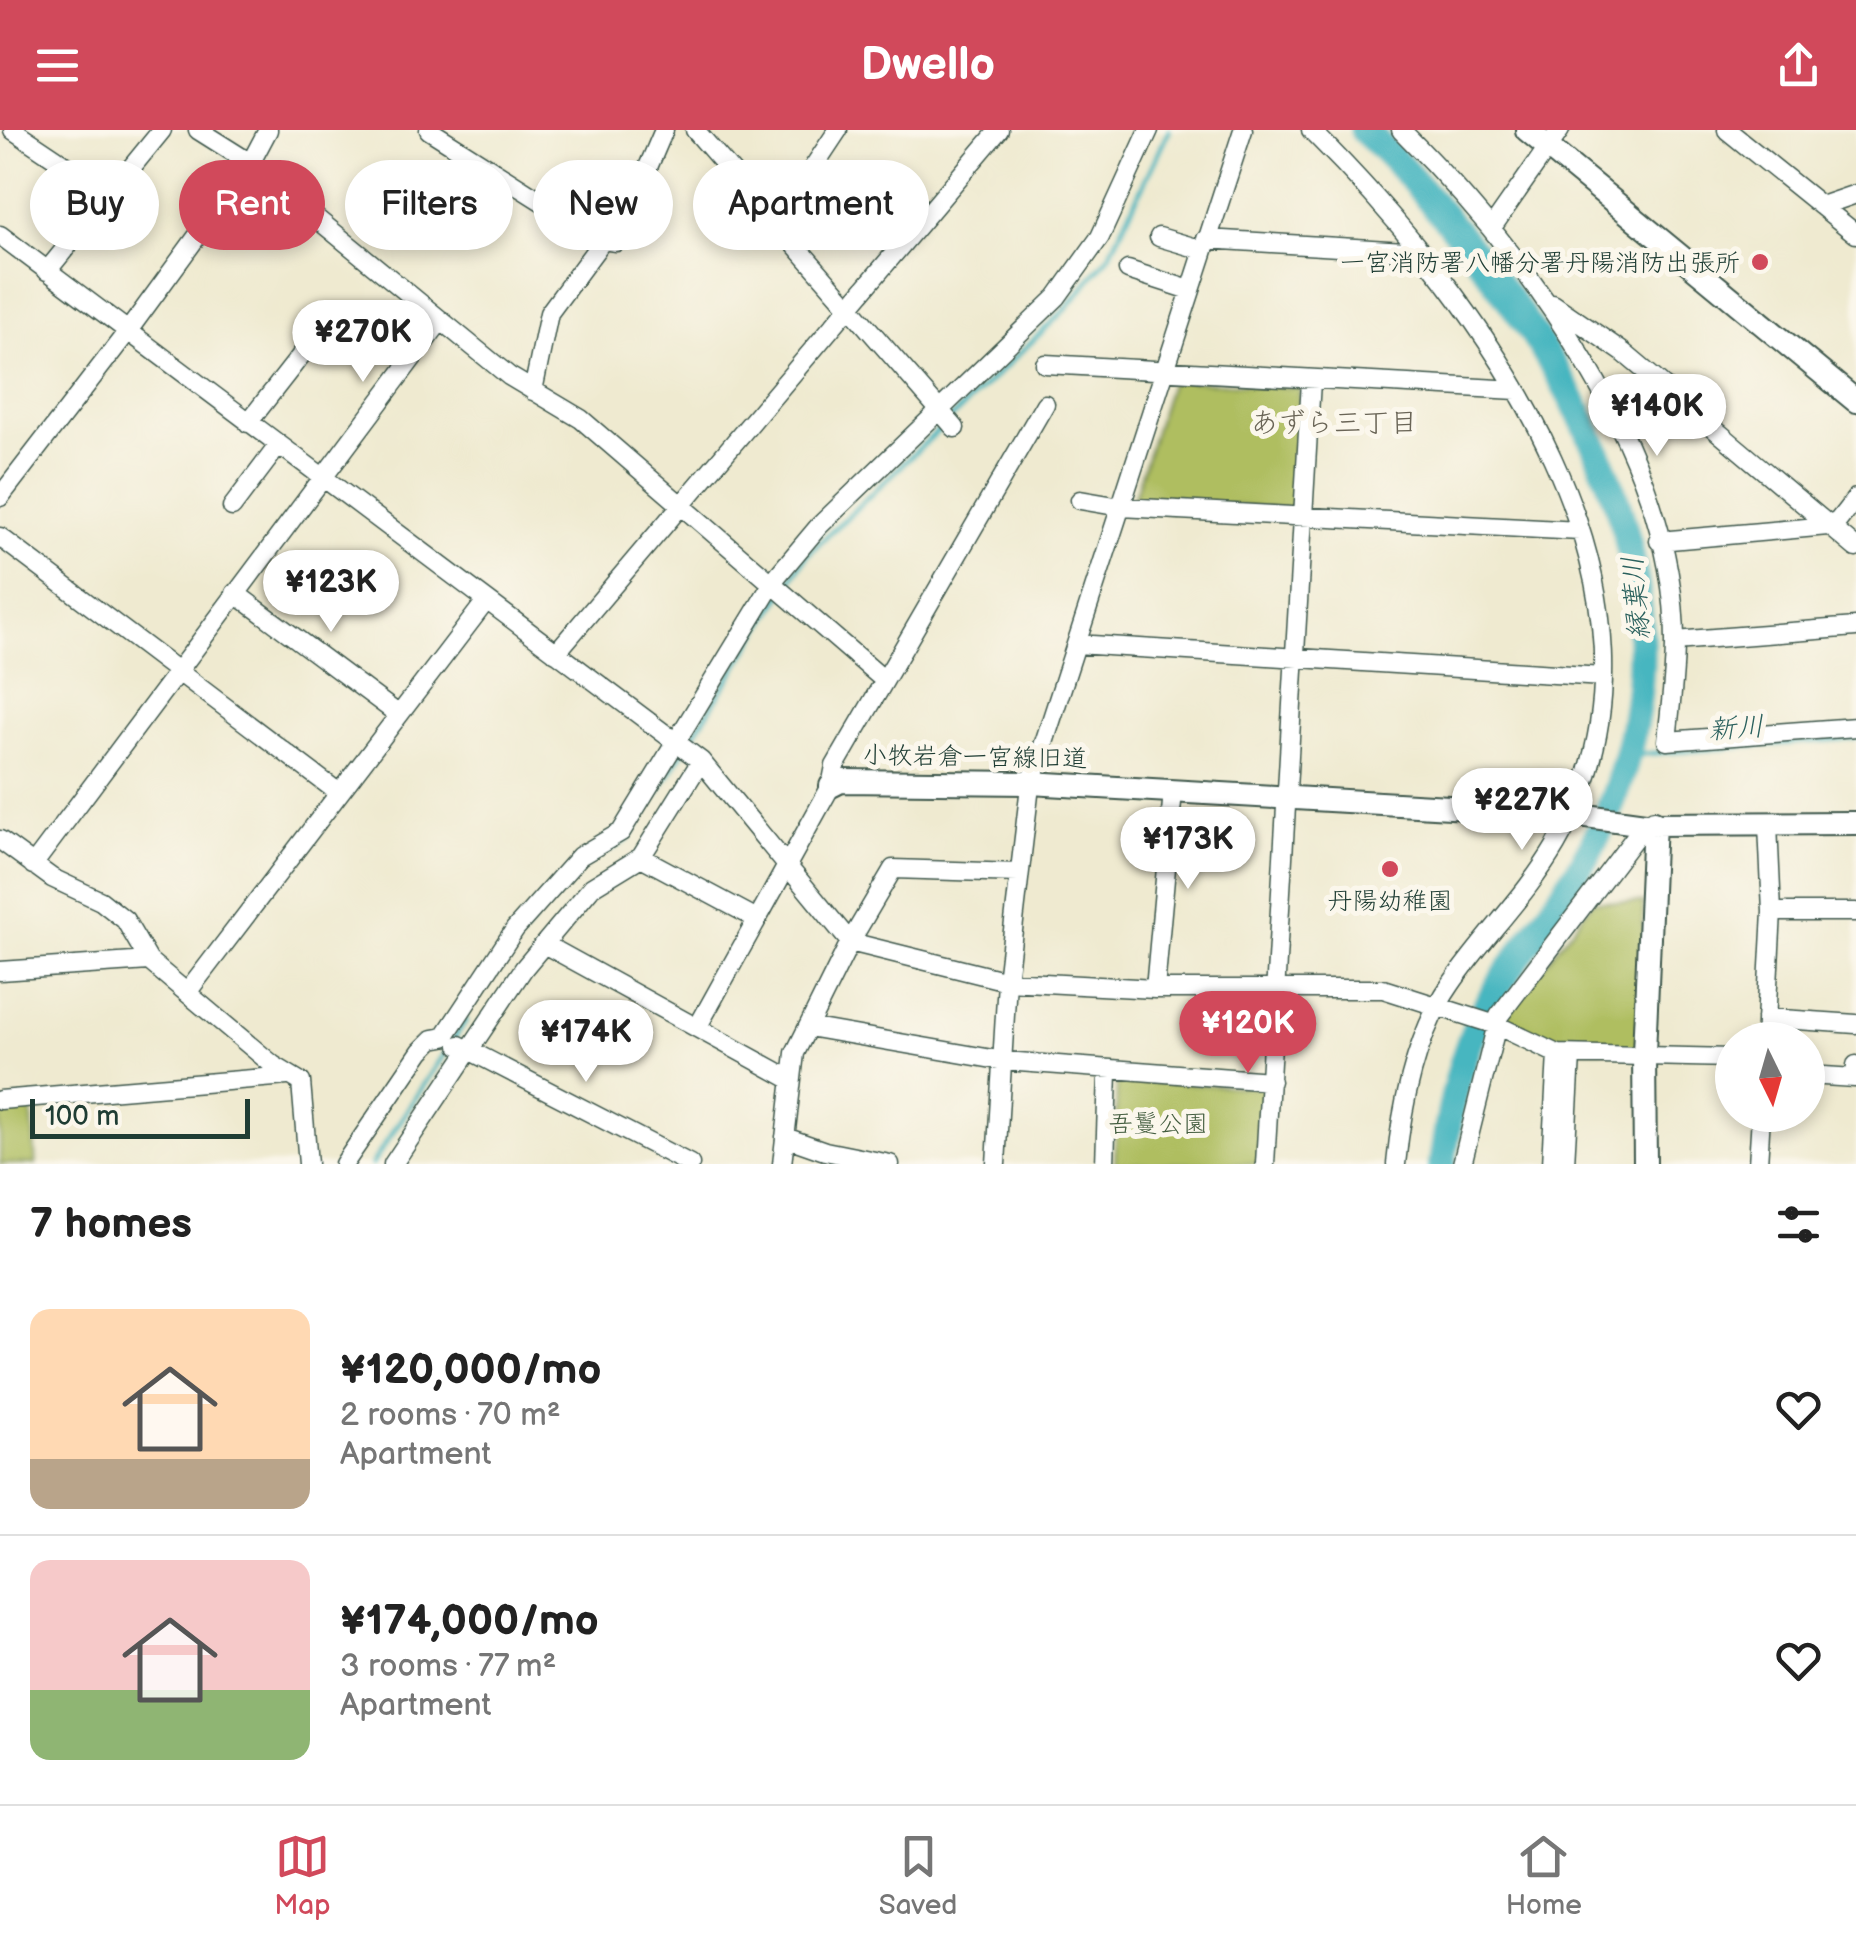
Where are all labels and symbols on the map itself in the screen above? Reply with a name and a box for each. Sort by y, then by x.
place label: 一宮消防署八幡分署丹陽消防出張所 [1340,248,1740,279]
marker: 一宮消防署八幡分署丹陽消防出張所 [1749,251,1771,273]
pin: ¥270K [293,300,433,385]
pin: ¥140K [1587,374,1727,459]
district label: あずら三丁目 [1250,407,1418,440]
pin: ¥123K [261,550,401,635]
water label: 縁葉川 [1616,555,1657,641]
water label: 新川 [1707,710,1765,747]
street label: 小牧岩倉一宮線旧道 [862,740,1088,775]
pin: ¥227K [1452,768,1592,853]
pin: ¥173K [1118,807,1258,892]
marker: 丹陽幼稚園 [1379,858,1401,880]
place label: 丹陽幼稚園 [1327,886,1453,917]
pin: ¥120K [1178,991,1318,1076]
pin: ¥174K [516,1000,656,1085]
north arrow [1715,1022,1825,1132]
scale bar [30,1094,250,1138]
park label: 吾鬘公園 [1108,1109,1208,1140]

